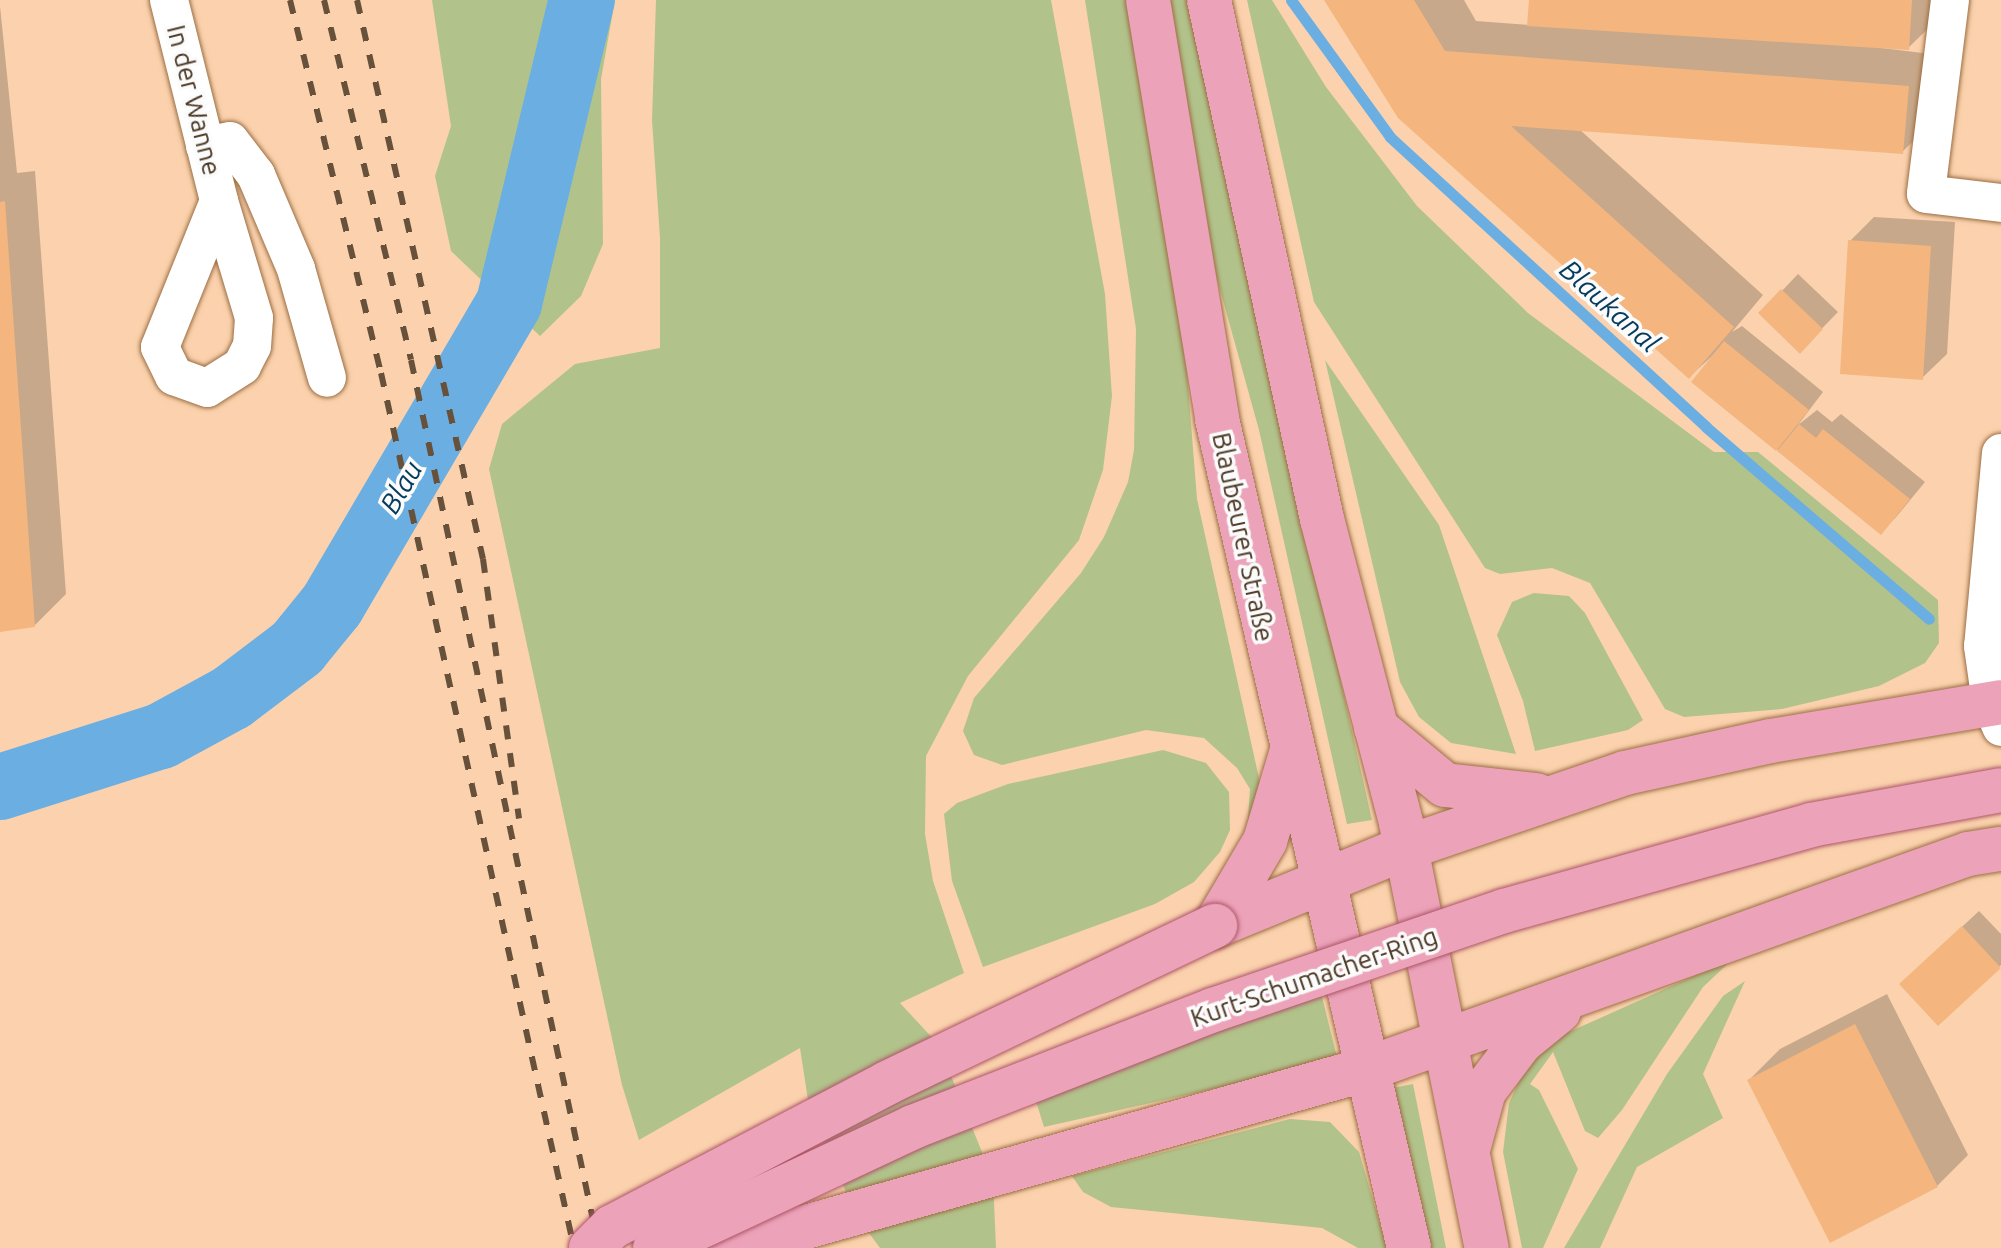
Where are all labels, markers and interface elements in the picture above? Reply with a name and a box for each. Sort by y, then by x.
street label: In der Wanne [160,22,228,178]
water label: Blaukanal [1553,253,1667,359]
street label: Blaubeurer Straße [1206,430,1280,644]
water label: Blau [373,455,429,519]
street label: Kurt-Schumacher-Ring [1186,920,1442,1034]

